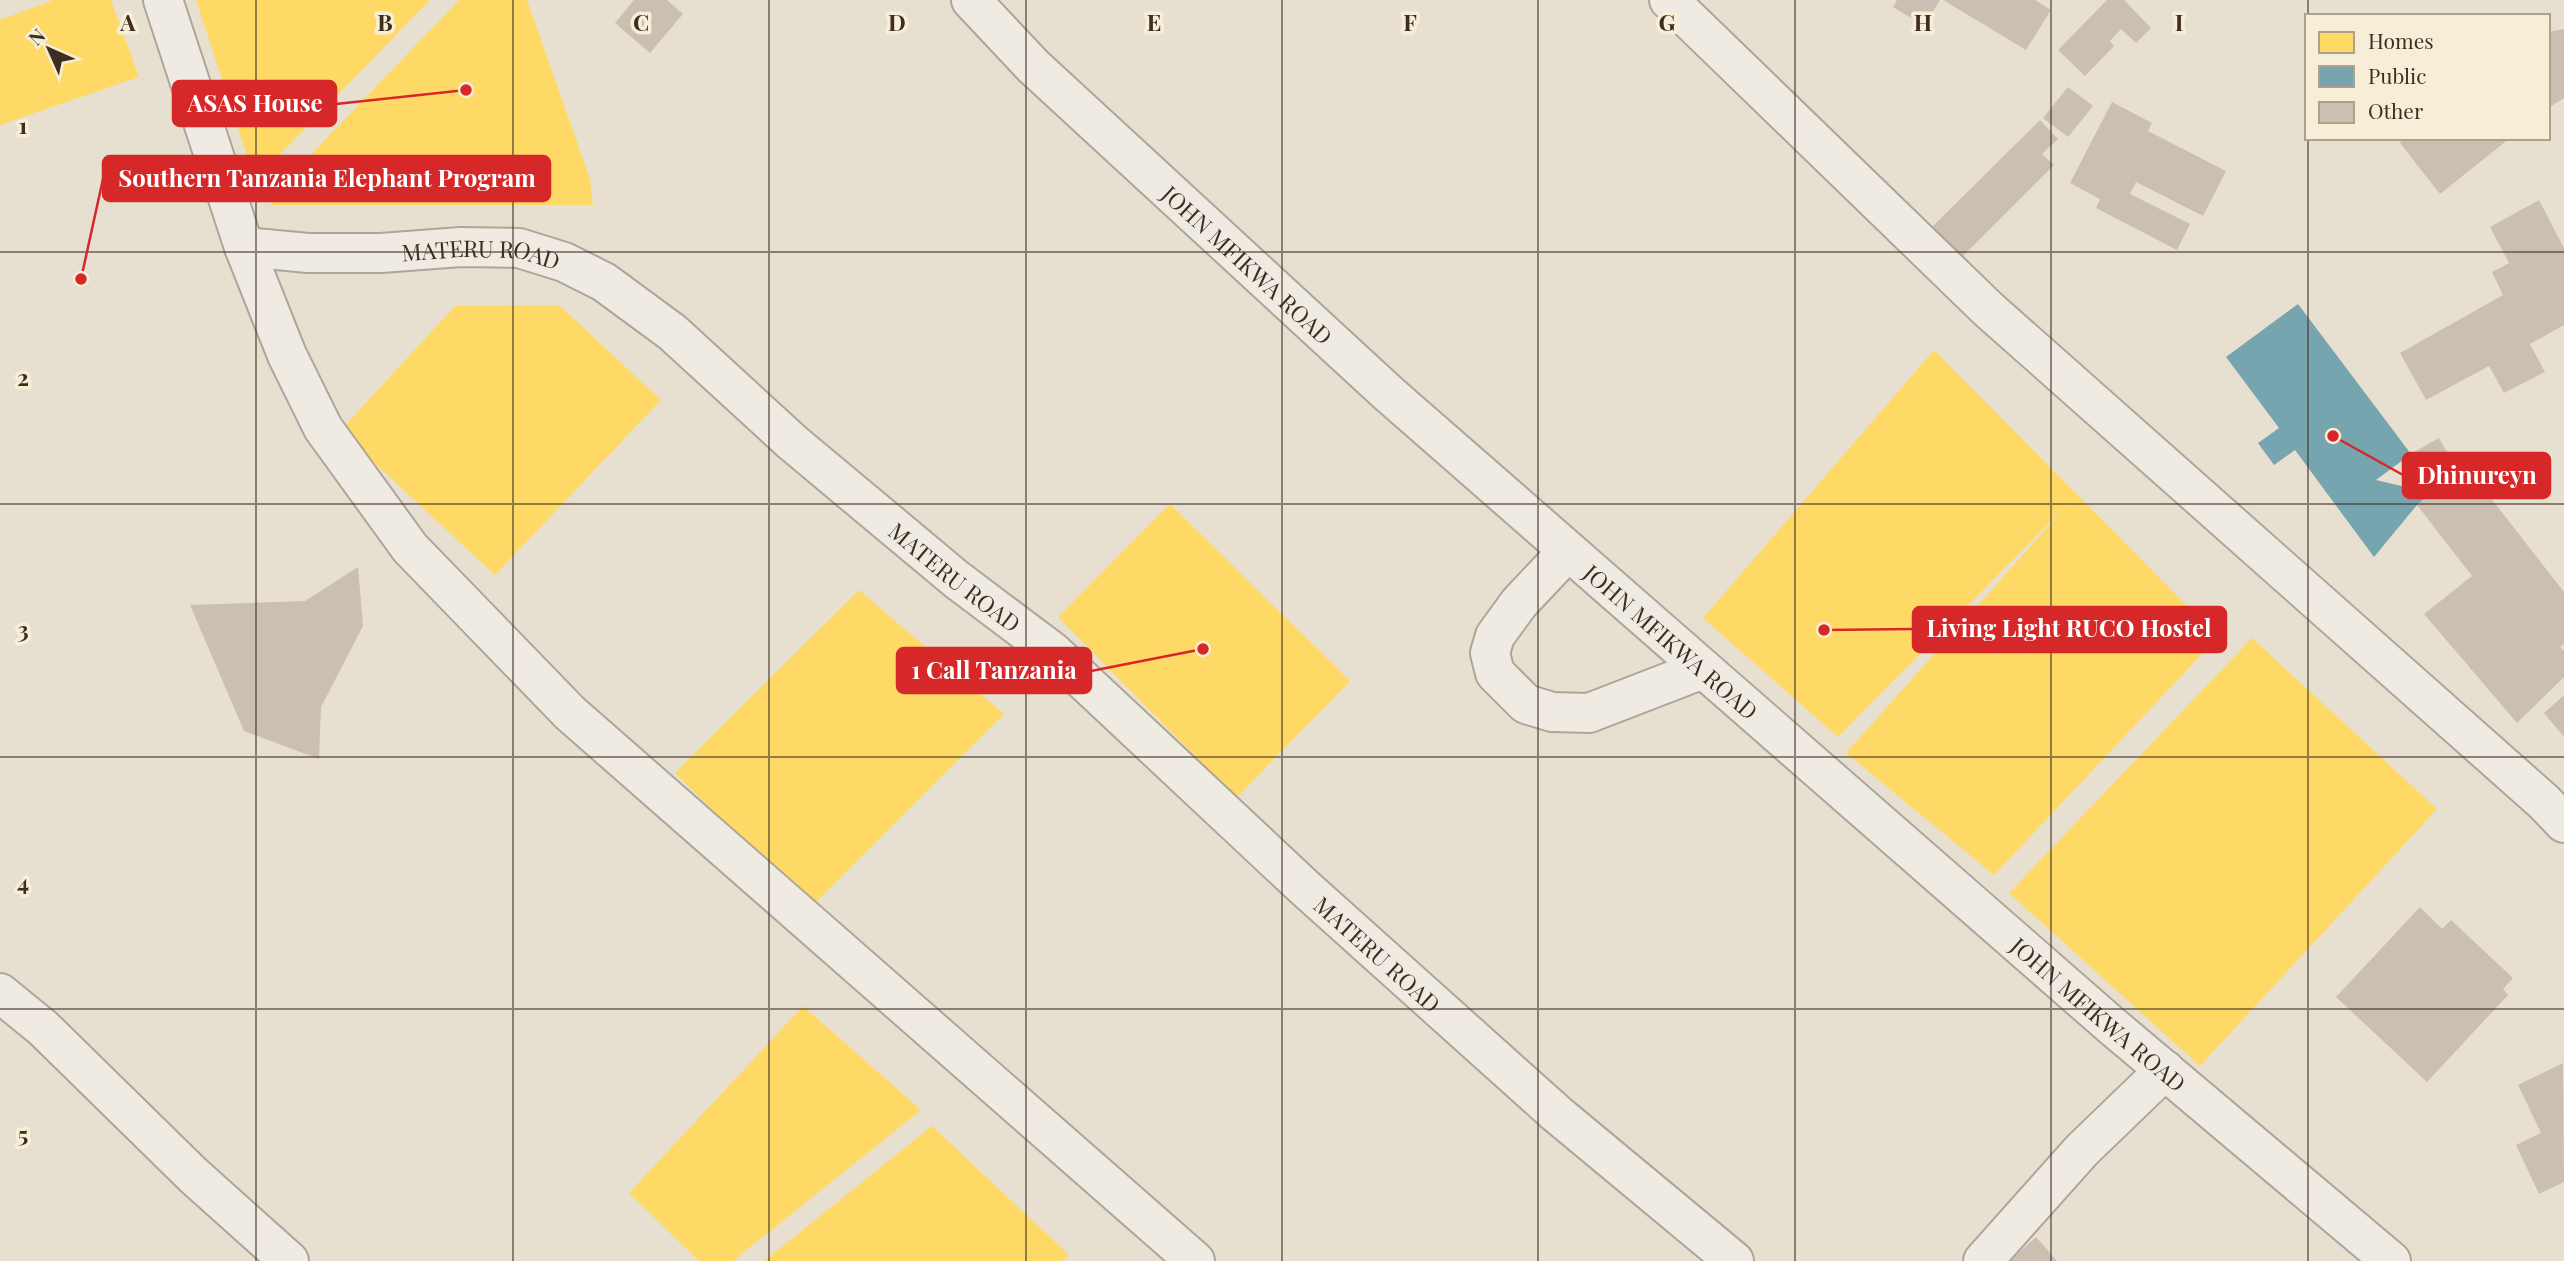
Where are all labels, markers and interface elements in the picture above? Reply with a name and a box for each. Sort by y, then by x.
text: A [119,6,136,37]
text: B [377,6,393,37]
text: C [633,6,649,37]
text: D [888,6,906,37]
text: E [1147,6,1161,37]
text: F [1403,6,1417,37]
text: G [1659,6,1676,37]
text: H [1914,6,1932,37]
text: I [2175,6,2183,37]
north arrow [14,14,84,84]
legend [2305,14,2550,140]
text: N [22,22,51,50]
text: Homes [2368,26,2434,54]
text: Public [2368,61,2426,89]
callout: ASAS House [173,81,336,126]
text: ASAS House [186,86,323,118]
text: Other [2368,96,2424,124]
text: 1 [19,109,28,140]
callout: Southern Tanzania Elephant Program [103,156,550,201]
text: Southern Tanzania Elephant Program [118,161,536,193]
street label: JOHN MFIKWA ROAD [1155,177,1340,351]
street label: MATERU ROAD [400,231,564,275]
text: 2 [17,361,29,392]
callout: Dhinureyn [2403,453,2550,498]
text: Dhinureyn [2417,458,2537,490]
street label: MATERU ROAD [883,514,1028,638]
street label: JOHN MFIKWA ROAD [1577,556,1765,726]
callout: Living Light RUCO Hostel [1913,607,2226,652]
text: Living Light RUCO Hostel [1926,611,2212,643]
text: 3 [17,613,29,644]
callout: 1 Call Tanzania [897,648,1091,693]
text: 1 Call Tanzania [911,653,1077,685]
text: 4 [17,866,29,897]
street label: MATERU ROAD [1308,888,1448,1018]
street label: JOHN MFIKWA ROAD [2004,929,2193,1098]
text: 5 [18,1118,28,1149]

